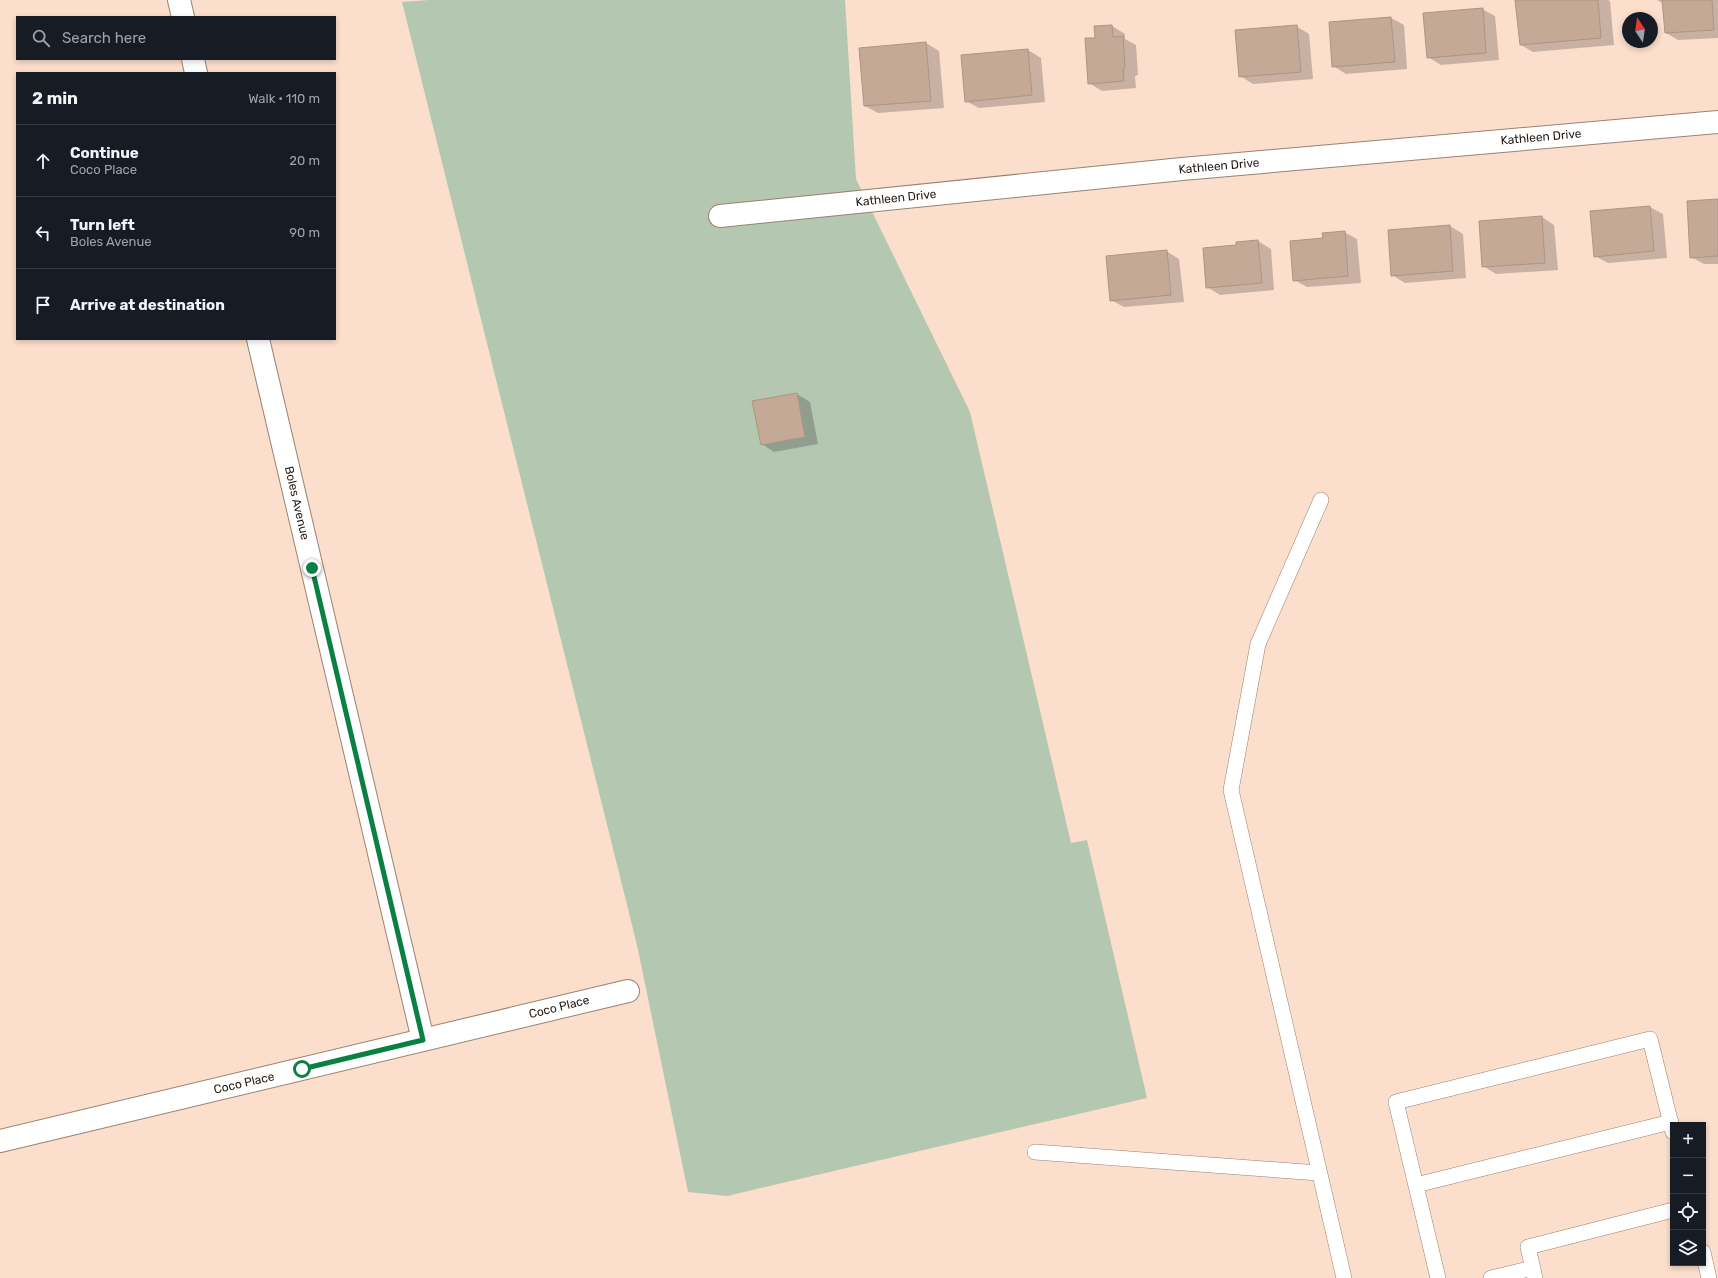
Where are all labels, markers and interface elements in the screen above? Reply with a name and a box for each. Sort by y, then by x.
north arrow [1622,12,1658,48]
search box [16,16,336,60]
icon: search [30,27,52,49]
text: Search here [62,29,146,47]
text: 2 min [32,88,78,108]
text: Walk · 110 m [248,91,320,106]
street label: Kathleen Drive [1500,126,1582,148]
text: Continue [70,144,139,162]
icon: ahead [32,150,54,172]
text: 20 m [289,153,320,168]
street label: Kathleen Drive [1178,155,1260,177]
text: Coco Place [70,162,137,177]
street label: Kathleen Drive [855,187,937,209]
text: Turn left [70,216,135,234]
icon: left [32,222,54,244]
text: 90 m [289,225,320,240]
text: Boles Avenue [70,234,152,249]
icon: arrive [32,294,54,316]
text: Arrive at destination [70,296,225,314]
street label: Boles Avenue [282,465,312,542]
route end [303,559,321,577]
street label: Coco Place [527,993,591,1021]
route start [293,1060,311,1078]
street label: Coco Place [212,1069,276,1097]
map controls [1670,1122,1706,1266]
button: + [1670,1122,1706,1158]
button: − [1670,1158,1706,1194]
button: locate [1670,1194,1706,1230]
button: layers [1670,1230,1706,1266]

